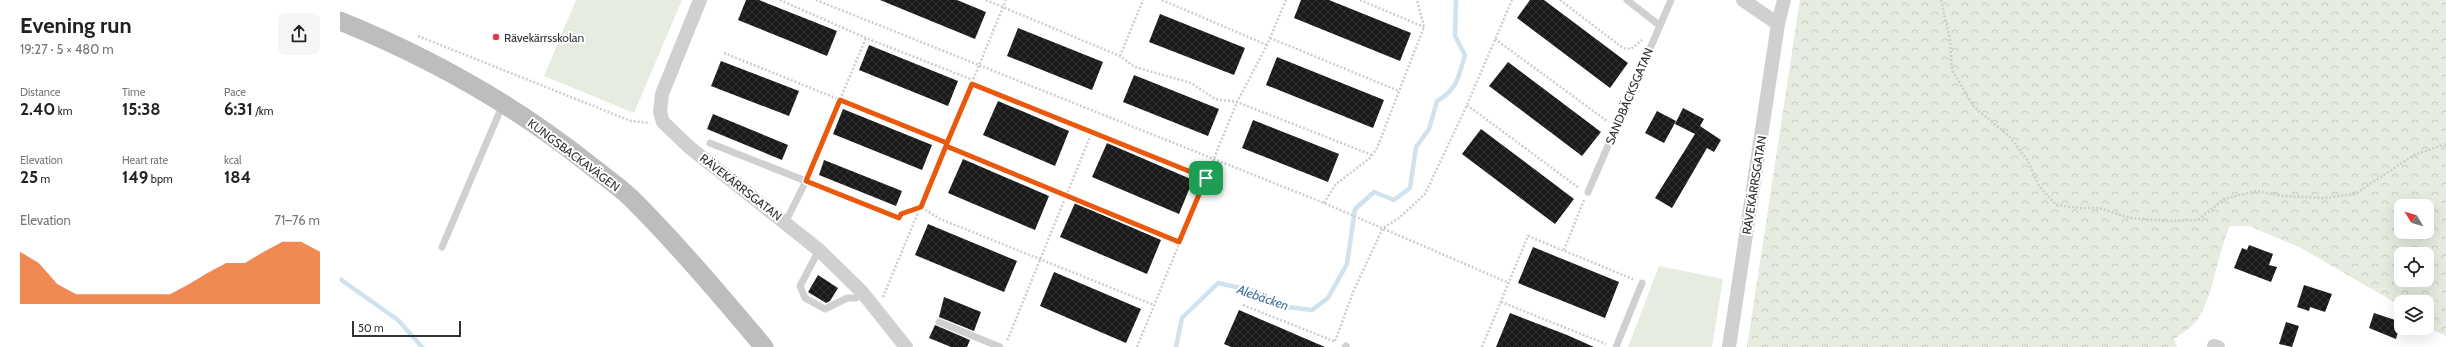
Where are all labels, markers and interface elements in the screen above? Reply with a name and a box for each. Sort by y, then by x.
text: Evening run [20,12,132,39]
button: share [278,13,320,55]
place label: Rävekärrsskolan [504,30,585,45]
marker: Rävekärrsskolan [491,32,501,42]
text: 19:27 · 5 × 480 m [20,41,114,57]
street label: SANDBÄCKSGATAN [1602,45,1656,147]
text: Distance [20,85,61,99]
text: Time [122,85,145,99]
text: Pace [224,85,246,99]
text: 2.40 [20,99,55,119]
text: 15:38 [122,99,161,119]
text: 6:31 [224,99,253,119]
text: km [55,104,72,118]
text: /km [253,104,273,118]
street label: KUNGSBACKAVÄGEN [525,115,623,195]
street label: RÄVEKÄRRSGATAN [1739,134,1769,236]
street label: RÄVEKÄRRSGATAN [697,150,785,224]
text: Elevation [20,153,63,167]
text: Heart rate [122,153,168,167]
text: kcal [224,153,242,167]
pin [1189,161,1223,195]
text: 25 [20,167,38,187]
text: 149 [122,167,148,187]
text: 184 [224,167,251,187]
icon: arrive [1195,167,1217,189]
text: m [38,172,50,186]
text: bpm [148,172,173,186]
north arrow [2394,199,2434,239]
map controls [2394,199,2434,335]
text: Elevation [20,212,71,228]
text: 71–76 m [274,212,320,228]
button: locate [2394,247,2434,287]
water label: Alebäcken [1234,280,1291,313]
button: layers [2394,295,2434,335]
scale bar [352,319,461,338]
text: 50 m [358,321,384,335]

